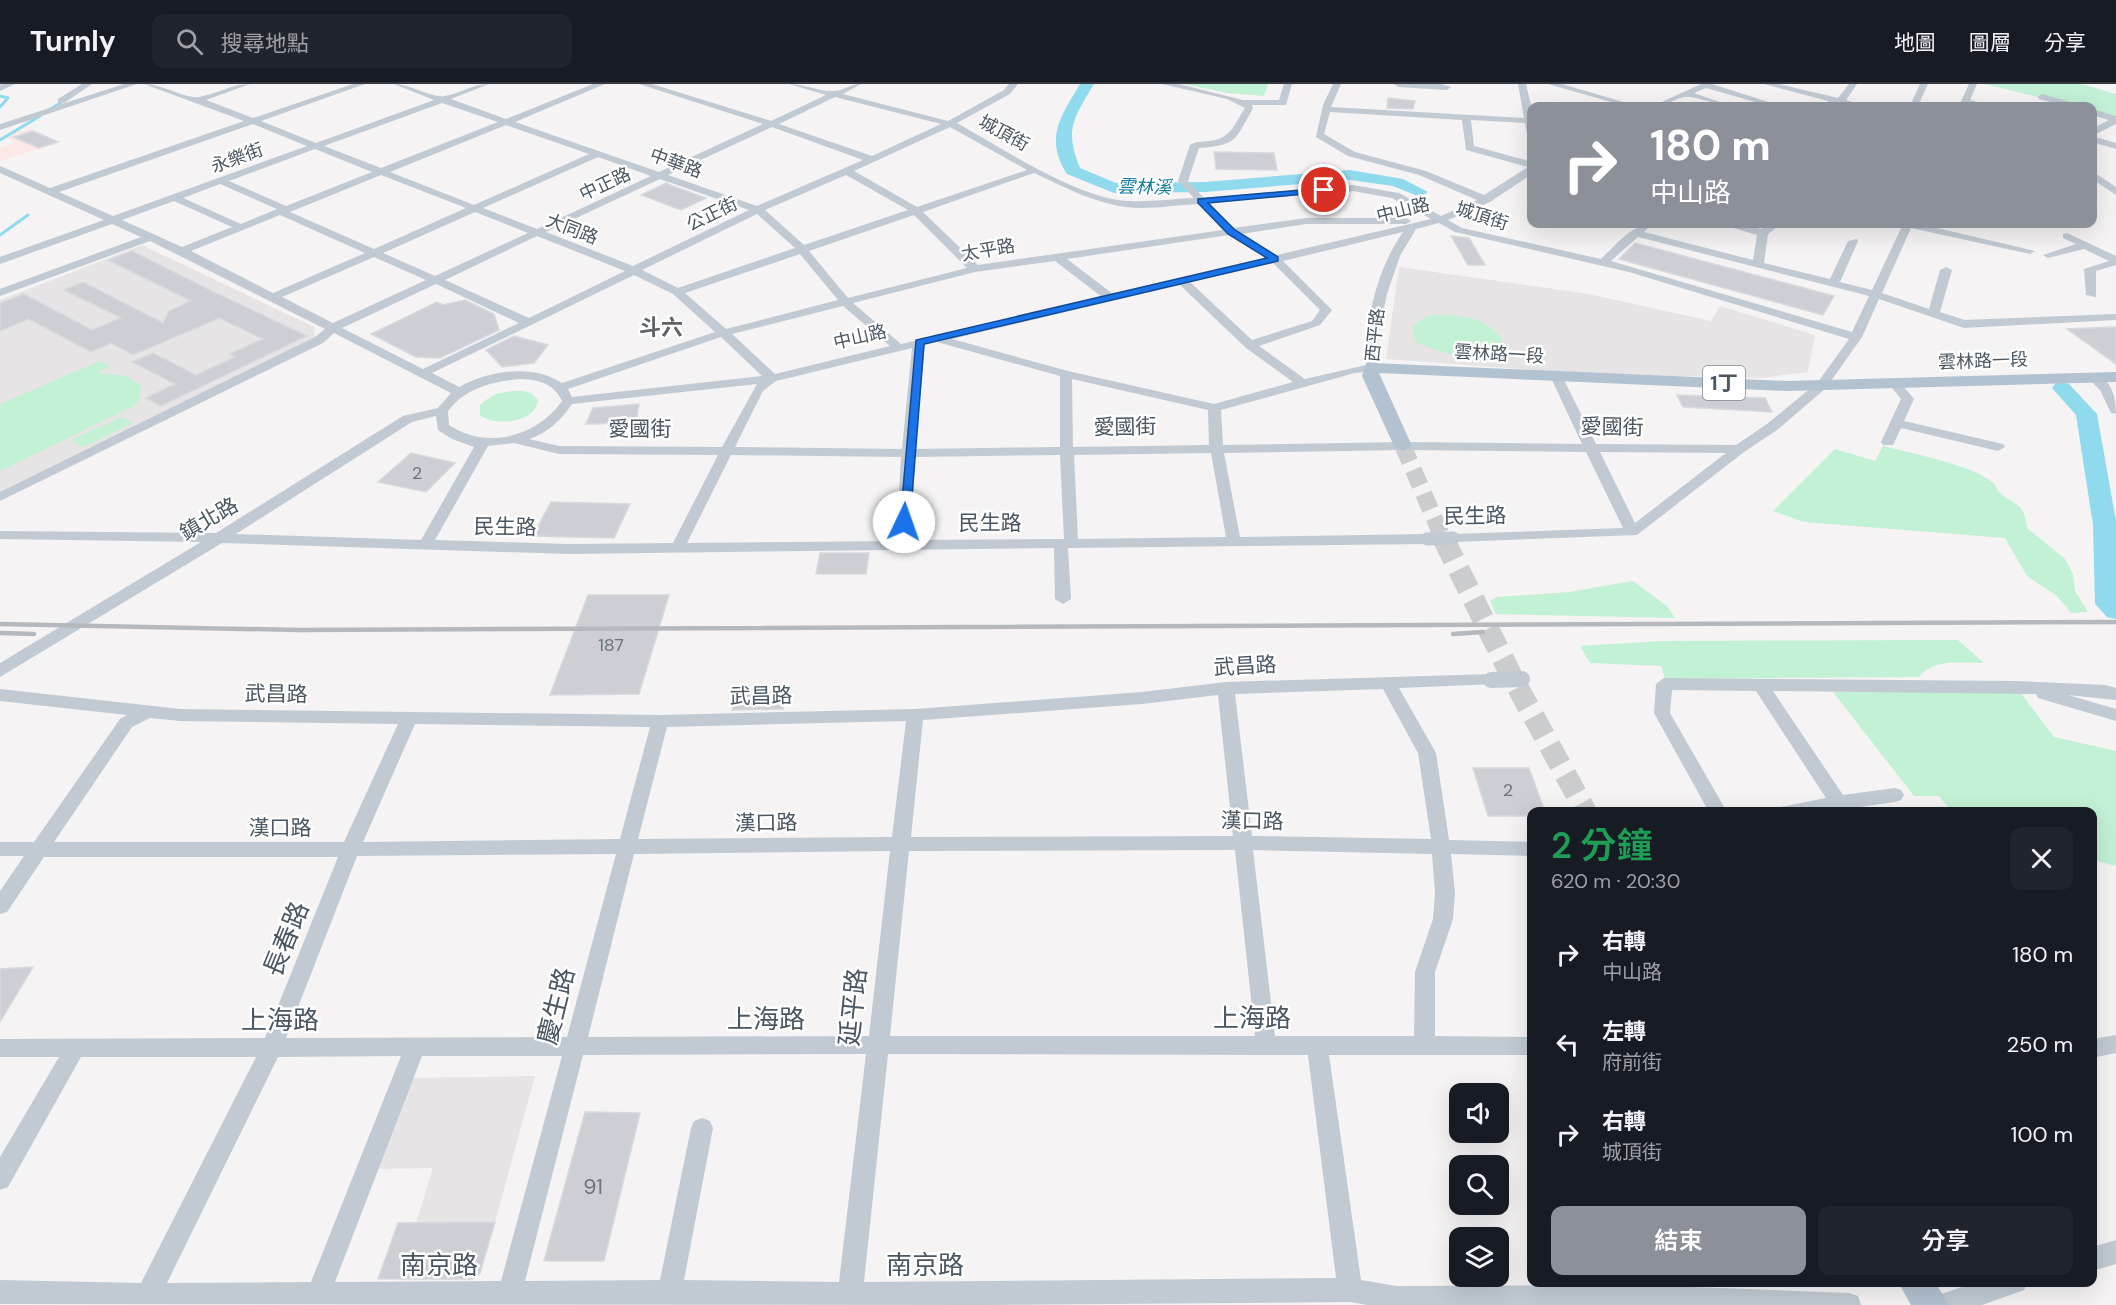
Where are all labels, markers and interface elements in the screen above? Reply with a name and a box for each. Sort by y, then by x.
search box [152,14,572,68]
text: Turnly [30,23,116,60]
icon: search [173,25,206,58]
text: 搜尋地點 [221,29,309,58]
text: 地圖 [1894,29,1936,57]
text: 圖層 [1969,29,2011,57]
text: 分享 [2044,29,2086,57]
street label: 城頂街 [975,109,1033,157]
text: 180 m [1650,118,1771,173]
icon: right [1551,126,1629,204]
street label: 永樂街 [208,137,266,179]
street label: 中華路 [647,142,705,184]
street label: 中正路 [575,162,635,206]
pin [1298,164,1349,215]
icon: arrive [1307,173,1340,206]
water label: 雲林溪 [1117,175,1174,200]
text: 中山路 [1650,175,1731,210]
street label: 公正街 [682,191,742,237]
street label: 中山路 [1374,192,1432,228]
street label: 城頂街 [1453,196,1511,236]
street label: 大同路 [542,208,602,250]
street label: 太平路 [959,233,1017,267]
street label: 西平路 [1360,307,1390,363]
district label: 斗六 [639,313,683,342]
street label: 中山路 [831,319,889,355]
street label: 雲林路一段 [1453,340,1545,368]
street label: 雲林路一段 [1938,347,2028,375]
road number: 1丁 [1703,366,1745,400]
street label: 愛國街 [1093,412,1157,442]
street label: 愛國街 [1580,412,1644,442]
street label: 愛國街 [609,415,672,443]
house number: 2 [412,461,422,485]
position arrow [872,490,936,554]
street label: 鎮北路 [175,491,243,547]
street label: 民生路 [1443,501,1507,531]
street label: 民生路 [959,509,1022,537]
street label: 民生路 [473,512,537,542]
house number: 187 [598,633,624,657]
street label: 武昌路 [1213,650,1277,682]
street label: 武昌路 [244,679,308,709]
street label: 武昌路 [729,681,793,711]
house number: 2 [1503,778,1513,802]
street label: 漢口路 [1220,806,1284,836]
street label: 漢口路 [734,808,798,838]
street label: 漢口路 [249,814,312,842]
text: 2 分鐘 [1551,822,1653,869]
button: close [2010,827,2073,890]
text: 620 m · 20:30 [1551,868,1680,894]
street label: 長春路 [256,896,316,982]
text: 右轉 [1602,927,1646,956]
icon: right [1551,938,1584,971]
text: 180 m [2012,940,2073,969]
text: 中山路 [1602,959,1662,985]
street label: 慶生路 [530,964,582,1048]
street label: 延平路 [832,966,874,1048]
street label: 上海路 [1213,1001,1291,1035]
street label: 上海路 [727,1002,805,1036]
street label: 上海路 [241,1003,319,1037]
text: 左轉 [1602,1017,1646,1046]
icon: left [1551,1028,1584,1061]
text: 250 m [2006,1030,2073,1059]
text: 府前街 [1602,1049,1662,1075]
map controls [1449,1083,1509,1287]
button: sound [1449,1083,1509,1143]
text: 右轉 [1602,1107,1646,1136]
icon: right [1551,1118,1584,1151]
text: 100 m [2011,1120,2073,1149]
text: 城頂街 [1602,1139,1662,1165]
button: search [1449,1155,1509,1215]
house number: 91 [583,1173,603,1201]
button: 結束 [1551,1206,1806,1275]
button: 分享 [1818,1206,2073,1275]
button: layers [1449,1227,1509,1287]
street label: 南京路 [400,1248,478,1282]
street label: 南京路 [886,1248,964,1282]

